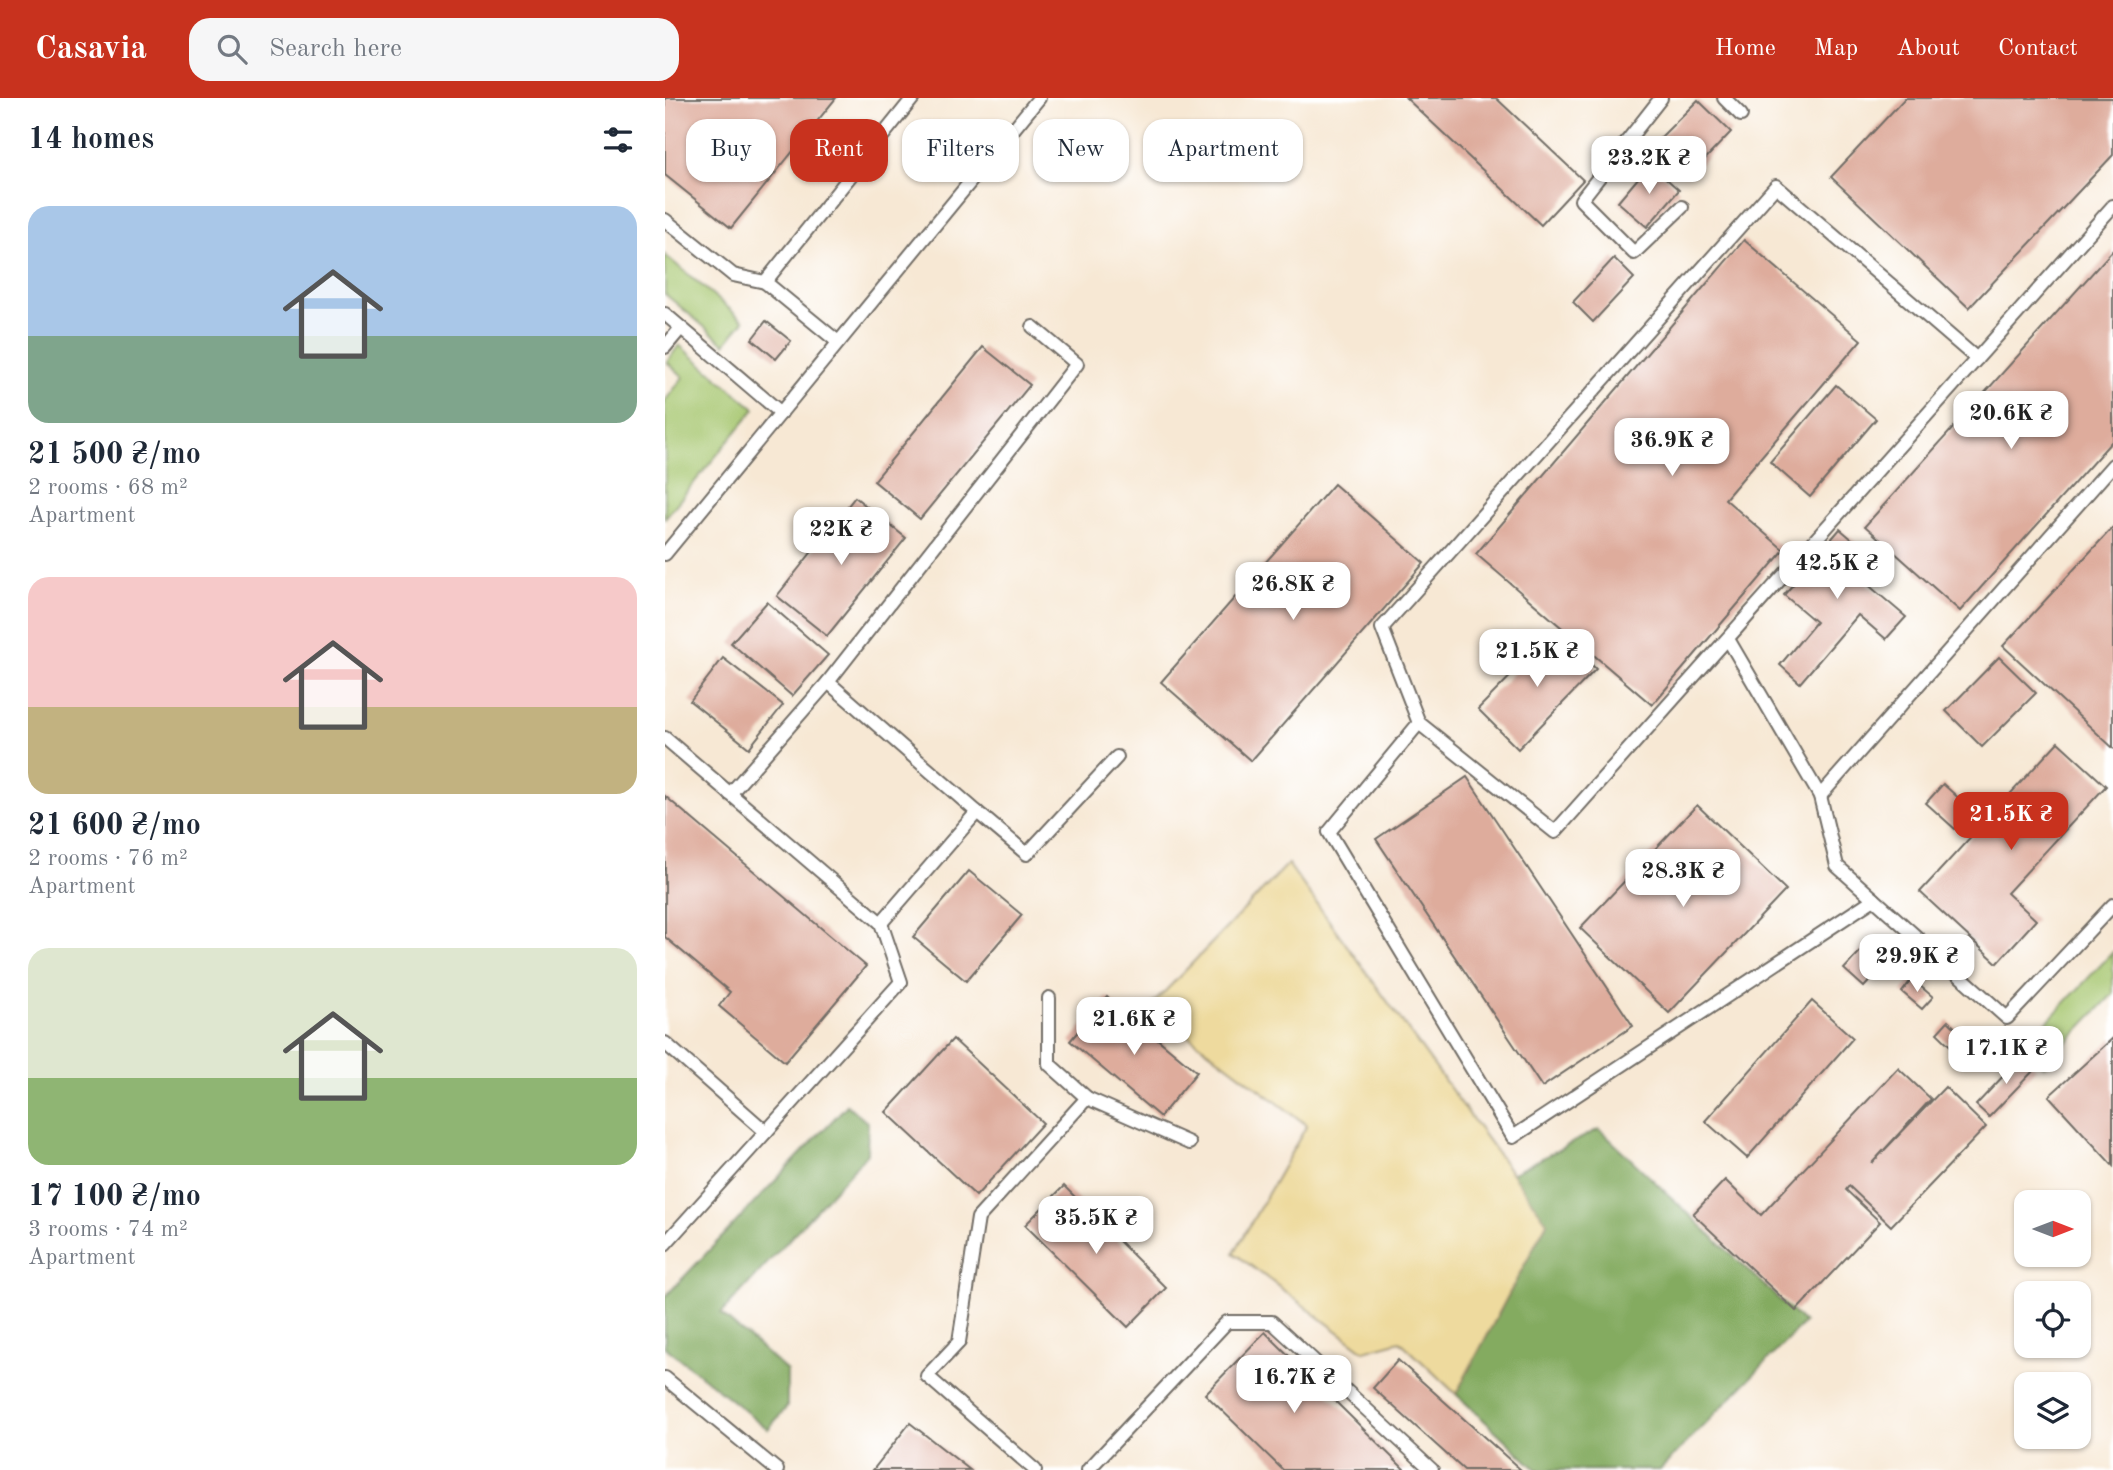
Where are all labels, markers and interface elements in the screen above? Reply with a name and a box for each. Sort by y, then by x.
search box [189,18,679,81]
icon: search [213,30,251,68]
text: Casavia [35,33,147,66]
text: Search here [269,36,402,62]
text: Home [1715,37,1776,61]
text: Map [1814,37,1858,61]
text: About [1896,37,1960,61]
text: Contact [1998,37,2078,61]
chip: Buy [686,119,776,182]
chip: Rent [790,119,888,182]
chip: Filters [902,119,1019,182]
chip: New [1033,119,1129,182]
chip: Apartment [1143,119,1303,182]
icon: filters [599,121,637,159]
text: 14 homes [28,125,154,155]
pin: 23.2K ₴ [1584,136,1714,196]
text: 23.2K ₴ [1607,147,1691,170]
icon: home [270,251,396,377]
pin: 20.6K ₴ [1946,392,2076,451]
text: 20.6K ₴ [1969,402,2053,425]
pin: 36.9K ₴ [1607,418,1737,478]
text: 36.9K ₴ [1630,429,1714,452]
text: 21 500 ₴/mo [28,440,201,470]
text: 2 rooms · 68 m² [28,476,188,499]
text: Apartment [28,504,136,527]
pin: 22K ₴ [792,508,890,567]
text: 22K ₴ [809,518,873,541]
pin: 42.5K ₴ [1772,542,1902,601]
text: 42.5K ₴ [1795,552,1879,575]
pin: 26.8K ₴ [1228,562,1358,622]
text: 26.8K ₴ [1251,573,1335,596]
icon: home [270,622,396,748]
pin: 21.5K ₴ [1472,630,1602,689]
text: 21.5K ₴ [1495,640,1579,663]
pin: 21.5K ₴ [1946,792,2076,852]
text: 21.5K ₴ [1969,803,2053,826]
text: 21 600 ₴/mo [28,811,201,841]
text: 2 rooms · 76 m² [28,847,188,870]
pin: 28.3K ₴ [1618,850,1748,909]
text: 28.3K ₴ [1641,860,1725,883]
text: Apartment [28,875,136,898]
pin: 29.9K ₴ [1852,934,1982,994]
text: 29.9K ₴ [1875,945,1959,968]
icon: home [270,993,396,1119]
pin: 21.6K ₴ [1069,998,1199,1057]
text: 21.6K ₴ [1092,1008,1176,1031]
pin: 17.1K ₴ [1941,1026,2071,1086]
text: 17.1K ₴ [1964,1037,2048,1060]
text: 17 100 ₴/mo [28,1182,201,1212]
north arrow [2014,1190,2091,1267]
map controls [2014,1190,2091,1449]
pin: 35.5K ₴ [1031,1196,1161,1256]
text: 35.5K ₴ [1054,1207,1138,1230]
text: 3 rooms · 74 m² [28,1218,188,1241]
text: Apartment [28,1246,136,1269]
button: locate [2014,1281,2091,1358]
pin: 16.7K ₴ [1229,1356,1359,1415]
text: 16.7K ₴ [1252,1366,1336,1389]
button: layers [2014,1372,2091,1449]

